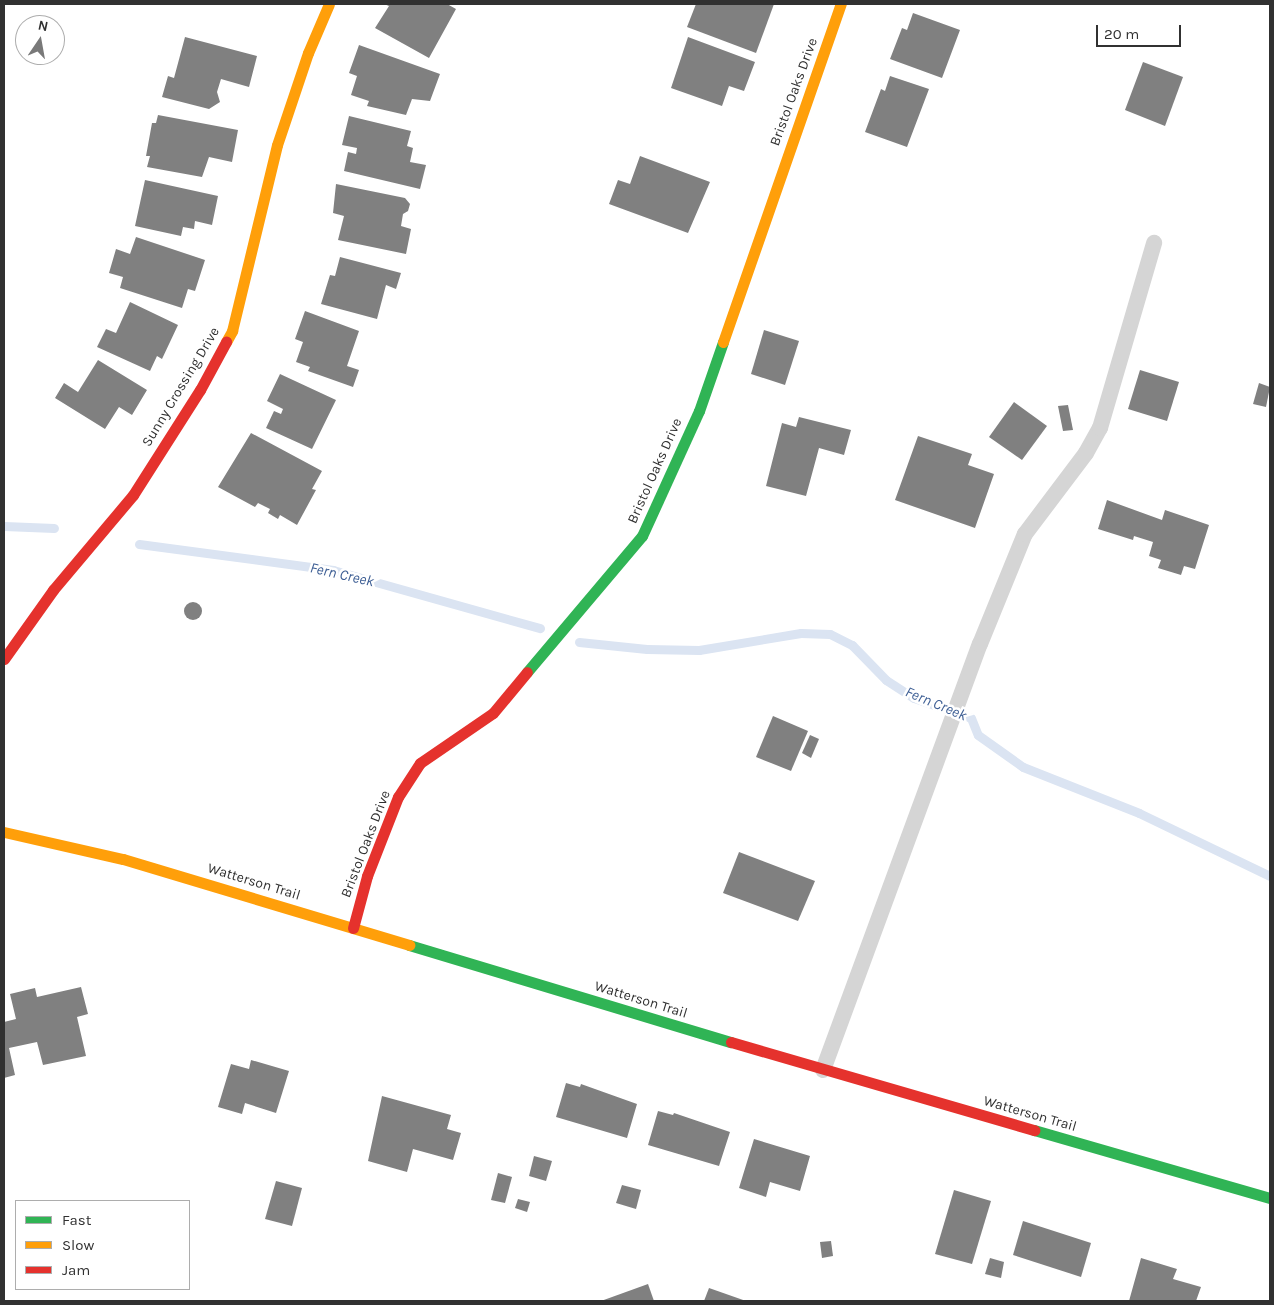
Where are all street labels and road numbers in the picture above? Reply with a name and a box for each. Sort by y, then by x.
street label: Bristol Oaks Drive [767,36,821,148]
street label: Sunny Crossing Drive [139,324,223,450]
street label: Bristol Oaks Drive [624,416,686,526]
street label: Bristol Oaks Drive [338,788,394,900]
street label: Watterson Trail [206,860,302,904]
street label: Watterson Trail [593,978,689,1022]
street label: Watterson Trail [981,1093,1079,1135]

